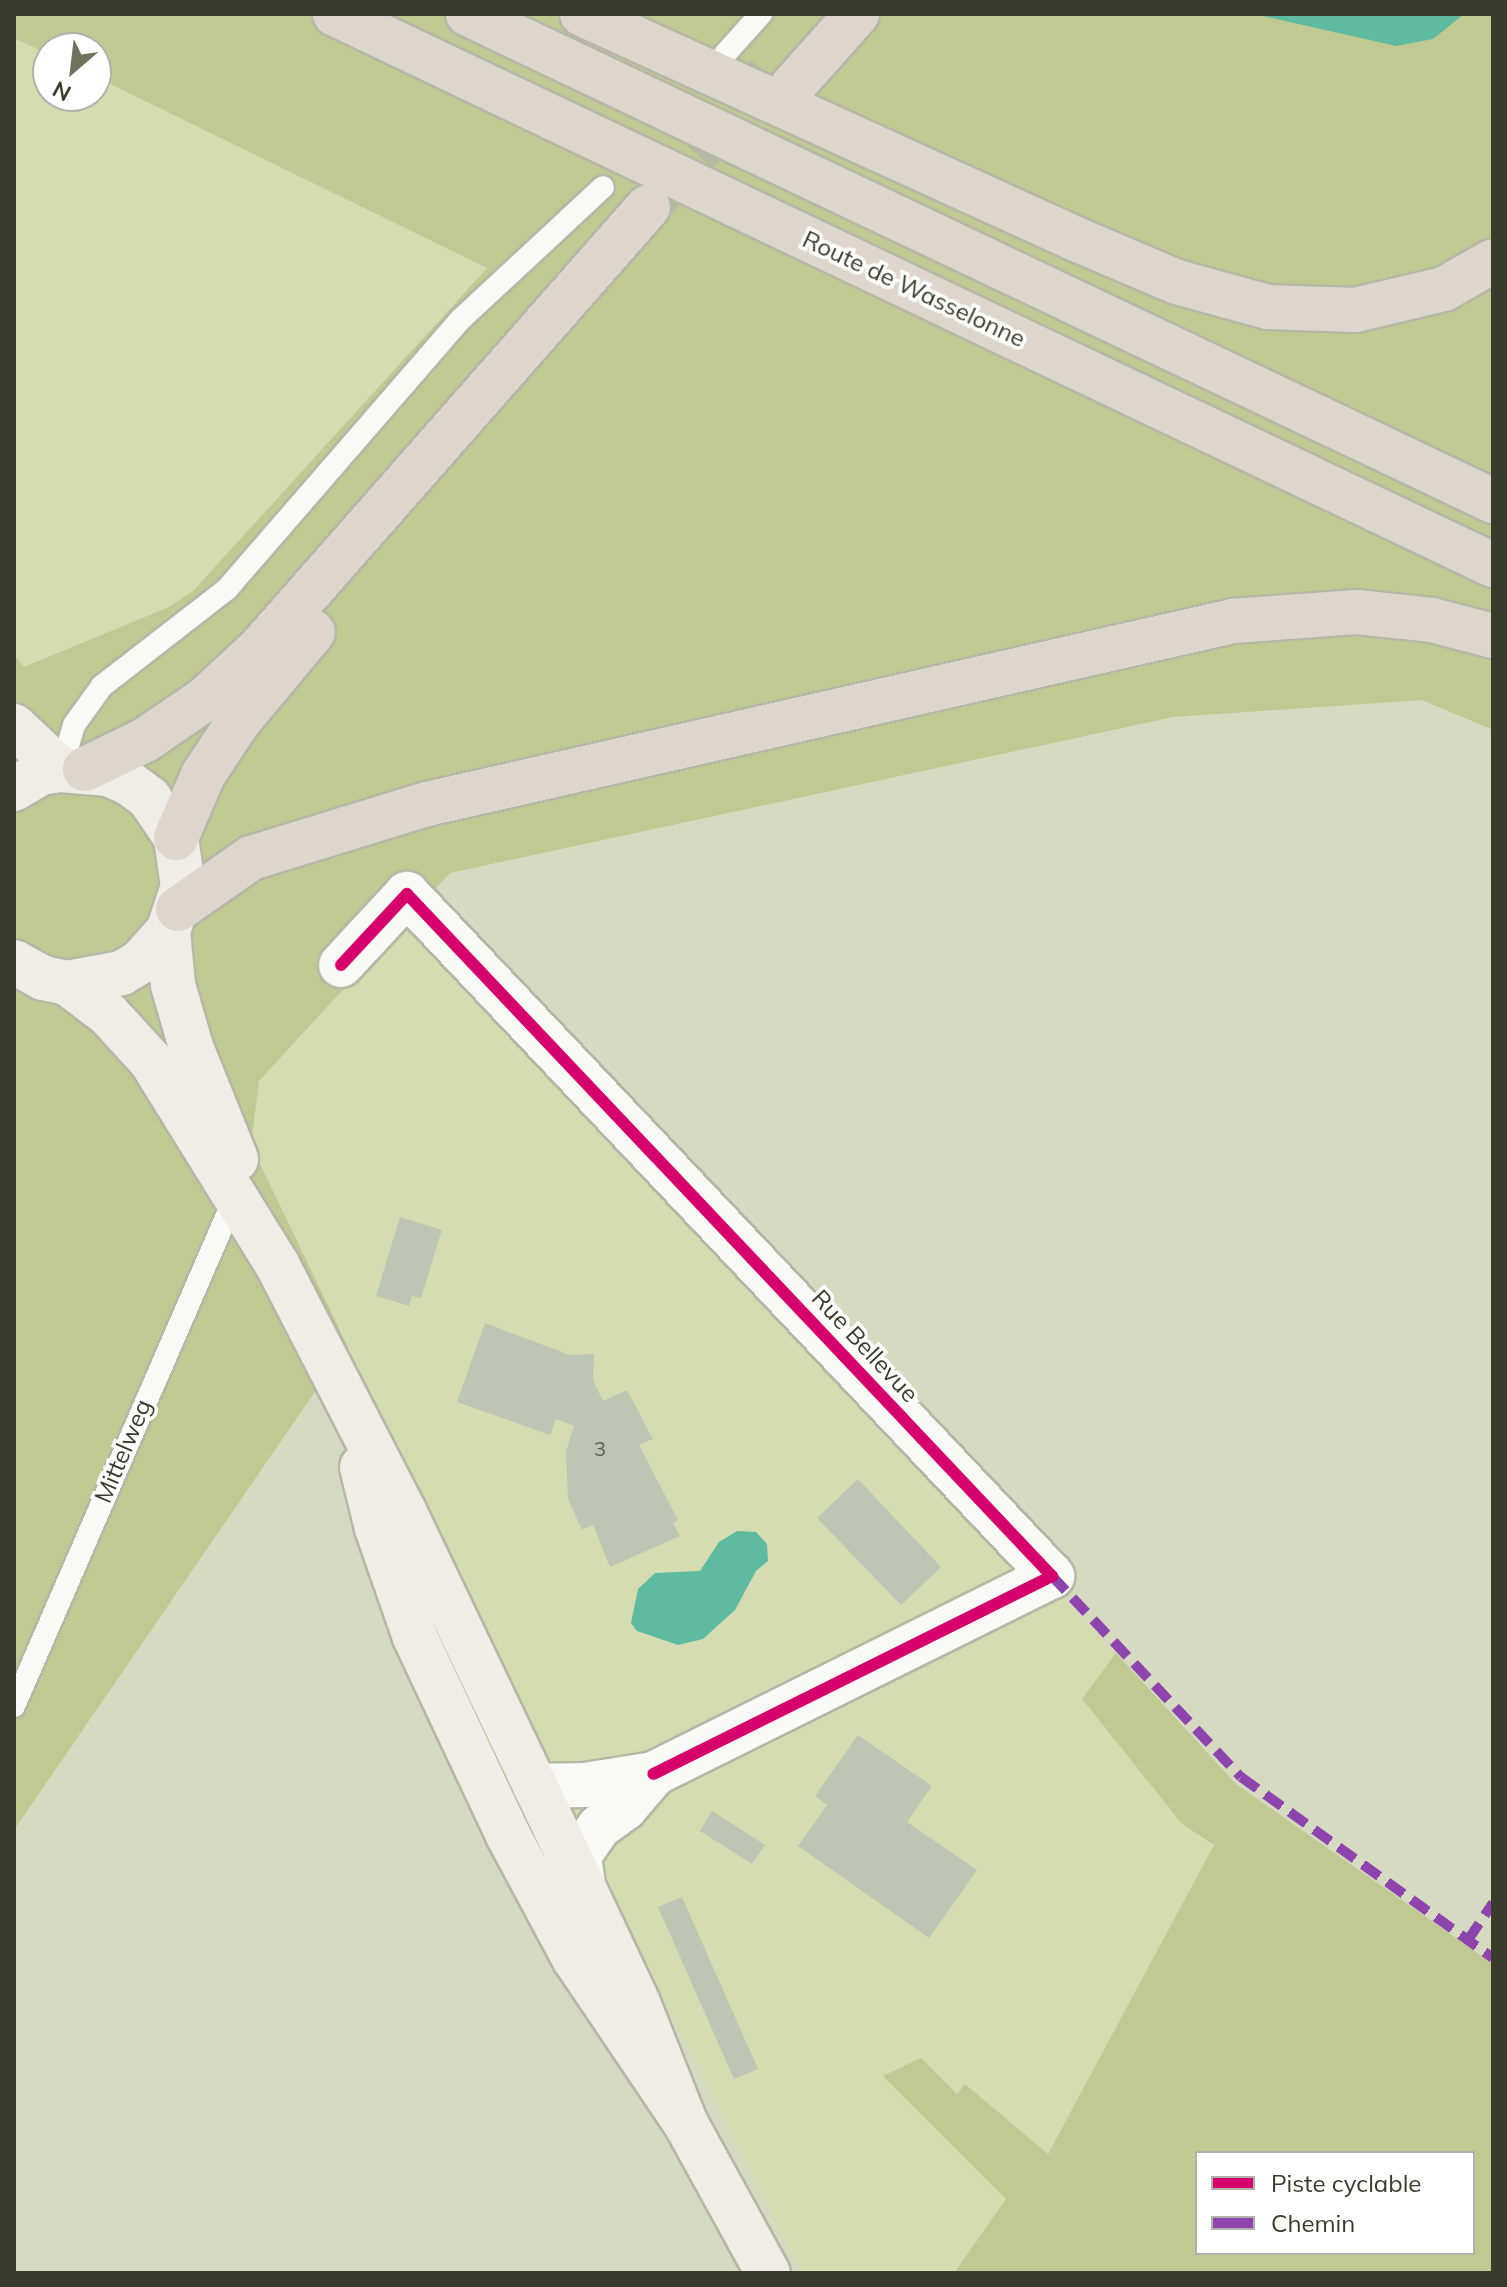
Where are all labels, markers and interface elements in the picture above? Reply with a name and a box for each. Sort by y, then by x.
north arrow [32,32,112,112]
text: N [48,75,76,108]
street label: Route de Wasselonne [798,225,1030,353]
street label: Rue Bellevue [806,1284,924,1408]
street label: Mittelweg [88,1395,158,1507]
house number: 3 [594,1436,606,1460]
legend [1195,2151,1475,2255]
text: Piste cyclable [1271,2168,1421,2198]
text: Chemin [1271,2208,1355,2238]

